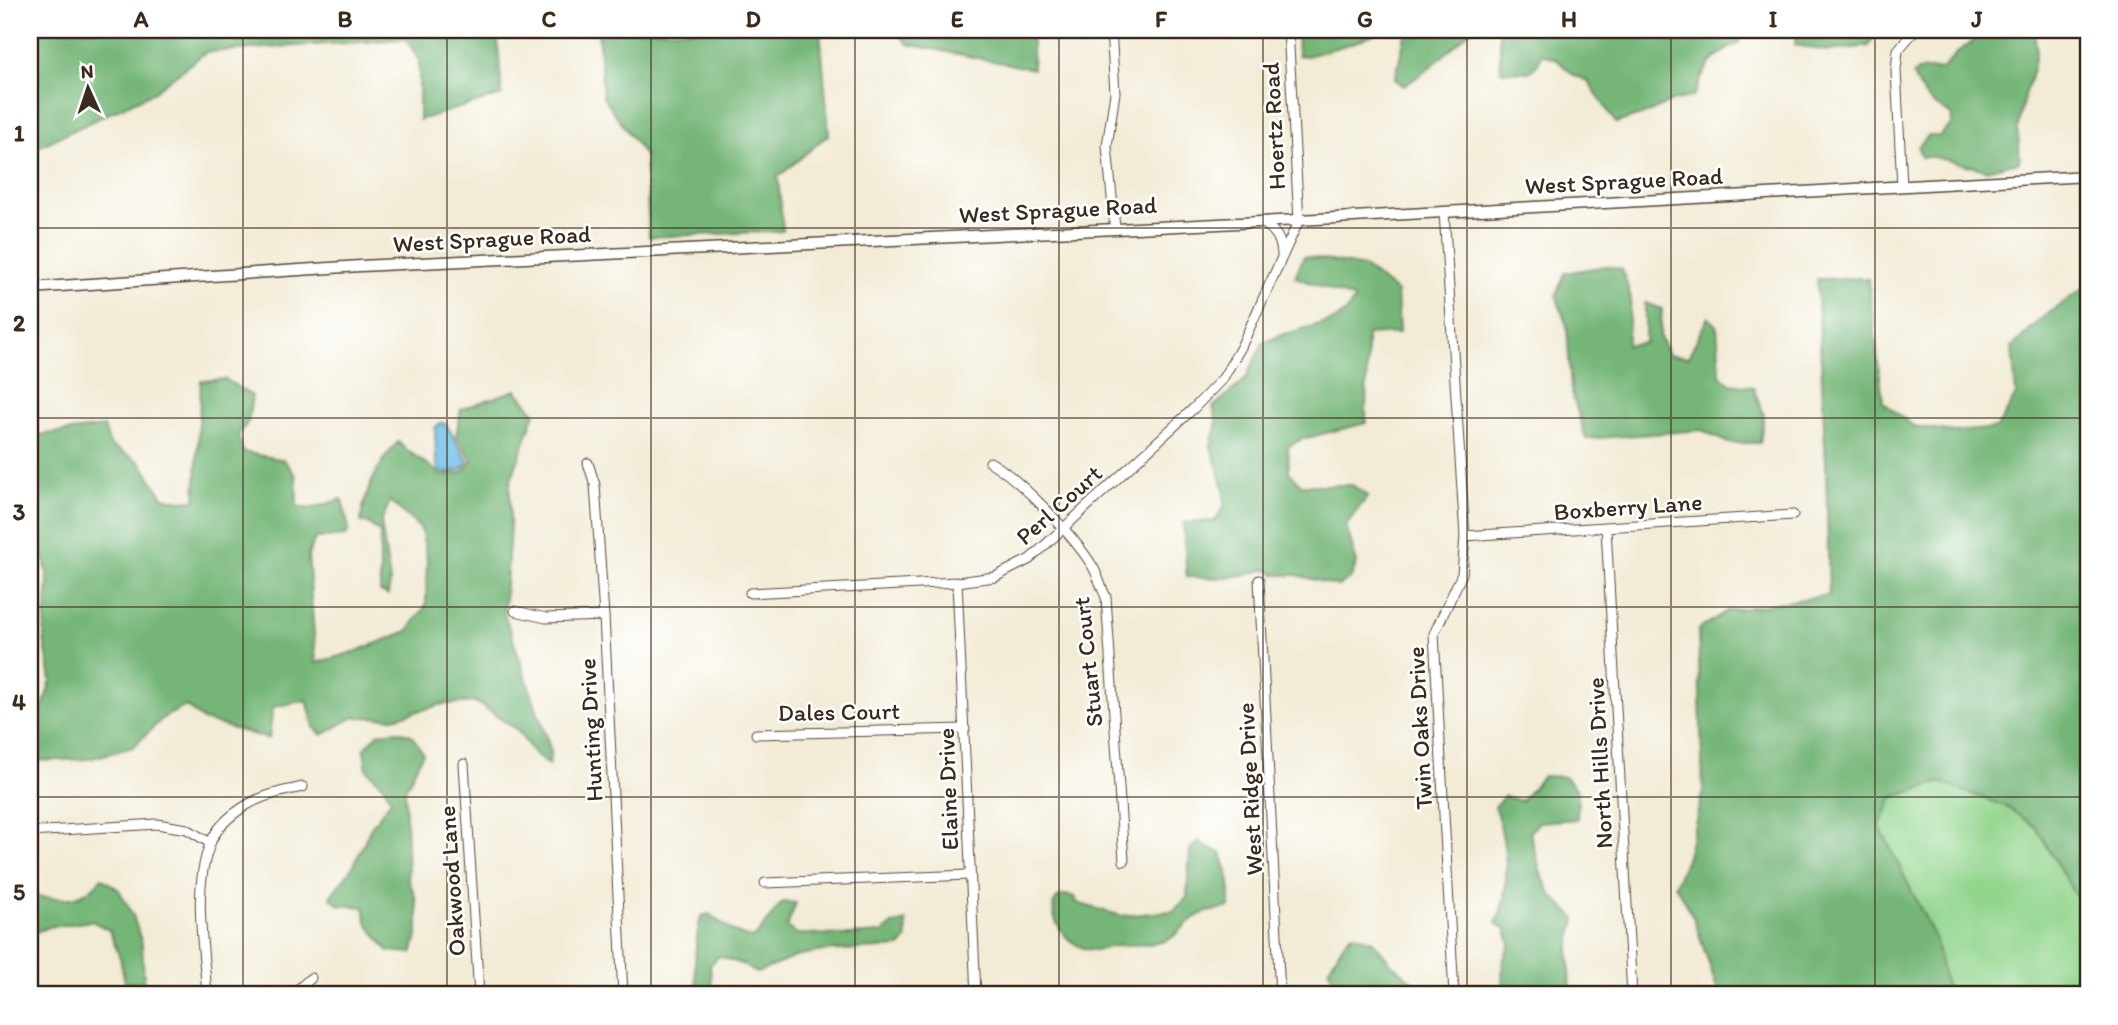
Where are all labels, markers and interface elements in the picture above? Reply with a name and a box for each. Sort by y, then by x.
text: A [133,5,149,33]
text: B [338,5,353,33]
text: C [542,5,557,33]
text: D [745,5,761,33]
text: E [951,5,964,33]
text: F [1155,5,1168,33]
text: G [1357,5,1373,33]
text: H [1561,5,1577,33]
text: I [1769,5,1778,33]
text: J [1970,5,1983,33]
north arrow [52,52,122,122]
text: N [80,60,94,83]
street label: Hoertz Road [1256,61,1291,191]
text: 1 [14,119,25,147]
street label: West Sprague Road [1524,161,1724,200]
street label: West Sprague Road [958,190,1158,229]
street label: West Sprague Road [392,219,592,258]
text: 2 [13,309,26,337]
street label: Perl Court [1010,458,1108,551]
street label: Boxberry Lane [1553,487,1703,526]
text: 3 [13,498,26,526]
street label: Stuart Court [1066,596,1109,728]
street label: Twin Oaks Drive [1401,646,1438,810]
street label: Hunting Drive [572,658,609,802]
street label: North Hills Drive [1581,677,1618,850]
text: 4 [12,688,26,716]
street label: Dales Court [778,696,900,727]
street label: West Ridge Drive [1230,702,1269,876]
street label: Elaine Drive [931,727,964,851]
street label: Oakwood Lane [432,805,471,957]
text: 5 [13,878,25,906]

